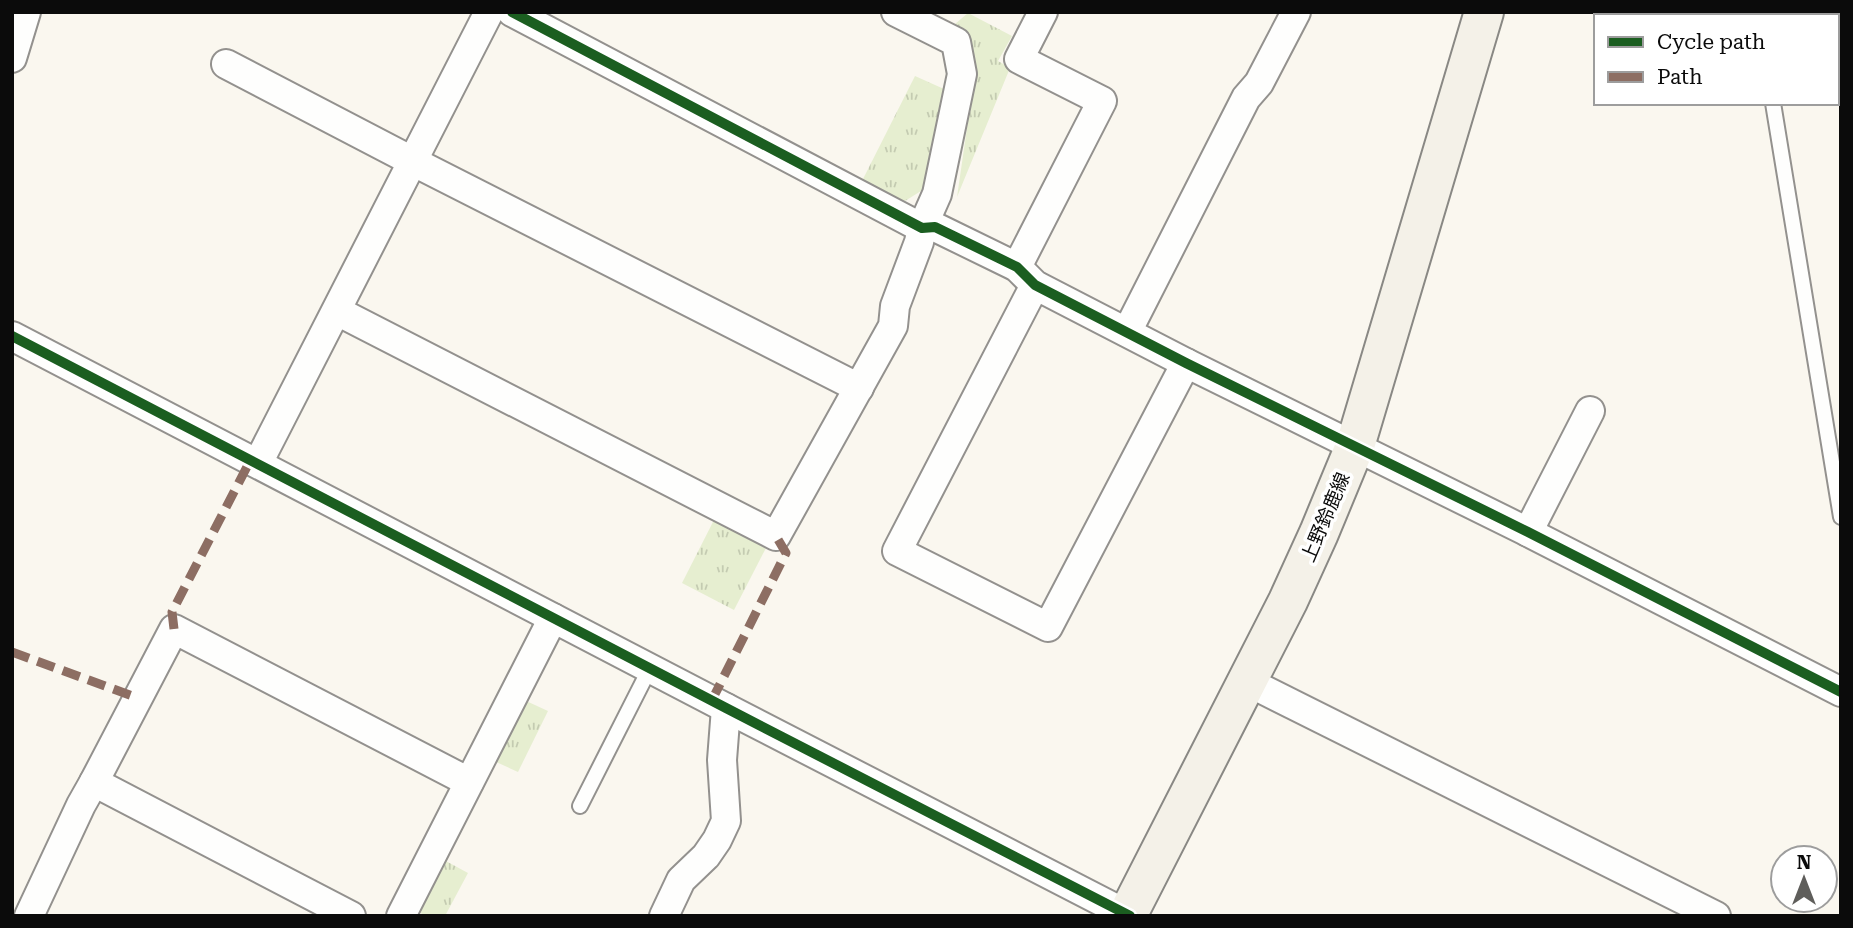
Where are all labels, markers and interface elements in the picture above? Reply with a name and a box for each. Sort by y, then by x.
legend [1594,14,1839,105]
text: Cycle path [1657,30,1766,54]
text: Path [1657,65,1703,89]
street label: 上野鈴鹿線 [1296,469,1355,565]
north arrow [1769,844,1839,914]
text: N [1797,851,1812,874]

